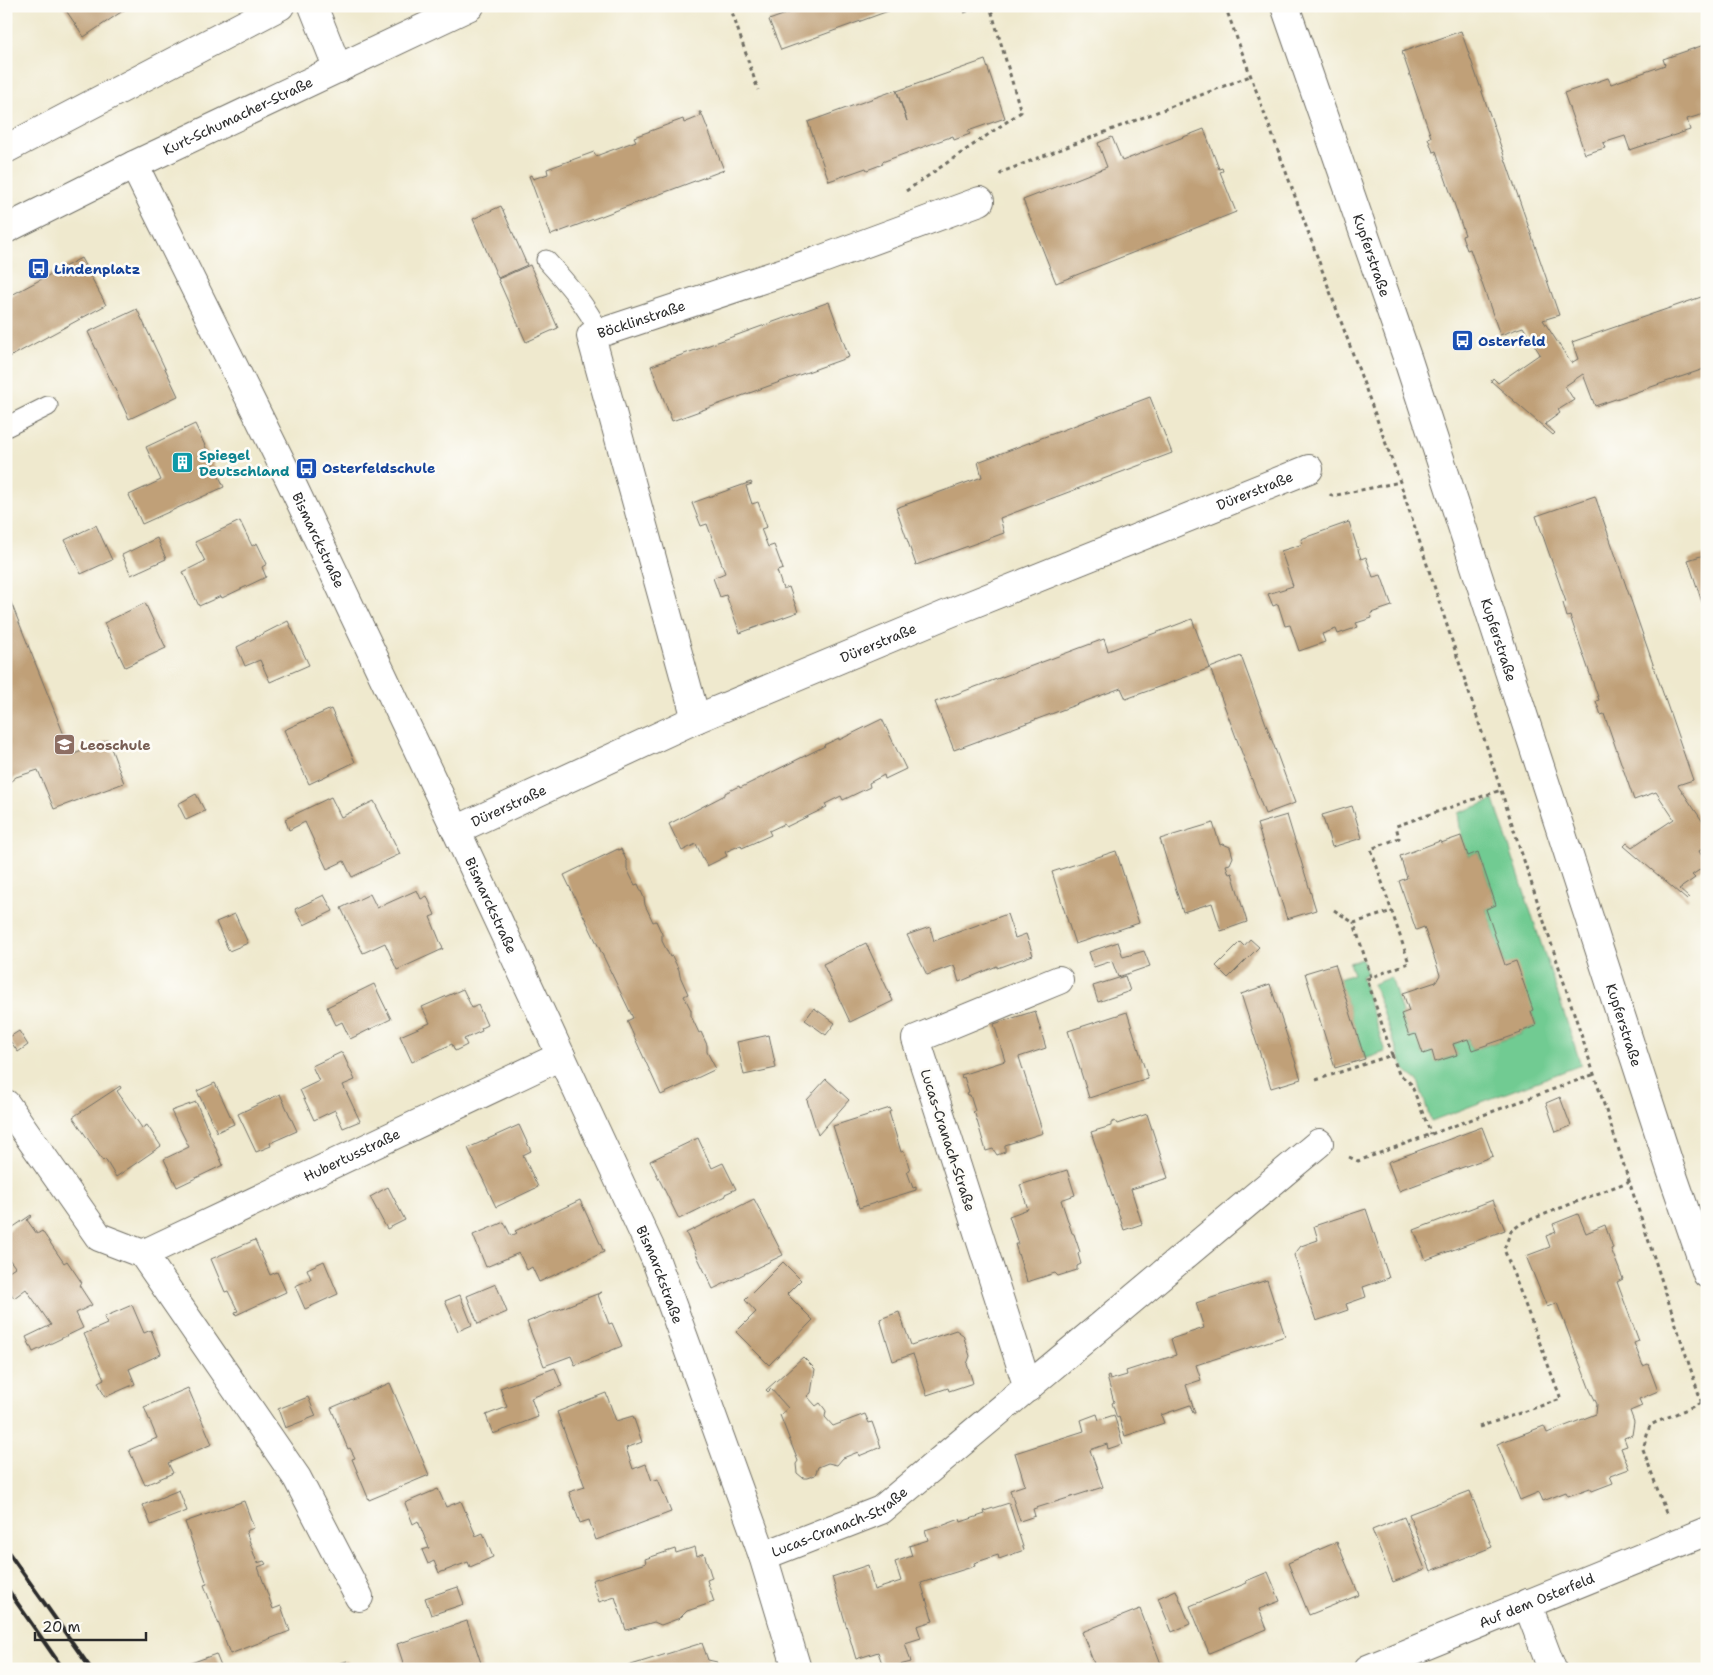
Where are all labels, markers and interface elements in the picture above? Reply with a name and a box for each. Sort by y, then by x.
street label: Kurt-Schumacher-Straße [160,73,316,159]
street label: Kupferstraße [1349,212,1394,299]
bus stop icon: Lindenplatz [26,257,50,281]
place label: Lindenplatz [54,260,141,278]
street label: Böcklinstraße [595,296,688,342]
bus stop icon: Osterfeld [1450,329,1474,353]
place label: Osterfeld [1478,332,1546,350]
place label: Spiegel Deutschland [199,446,290,480]
building icon: Spiegel Deutschland [171,451,195,475]
bus stop icon: Osterfeldschule [294,456,318,480]
place label: Osterfeldschule [322,459,435,477]
street label: Dürerstraße [1214,467,1296,514]
street label: Bismarckstraße [288,489,349,591]
street label: Kupferstraße [1477,596,1521,684]
street label: Dürerstraße [837,619,919,667]
school or university icon: Leoschule [52,733,76,757]
place label: Leoschule [80,736,151,754]
street label: Dürerstraße [468,780,549,831]
street label: Bismarckstraße [461,854,521,956]
street label: Kupferstraße [1602,981,1646,1069]
street label: Lucas-Cranach-Straße [916,1067,980,1213]
street label: Hubertusstraße [301,1125,403,1186]
street label: Bismarckstraße [632,1223,687,1326]
street label: Lucas-Cranach-Straße [769,1483,911,1561]
street label: Auf dem Osterfeld [1476,1569,1597,1632]
scale bar [35,1610,146,1642]
text: 20 m [42,1617,81,1637]

